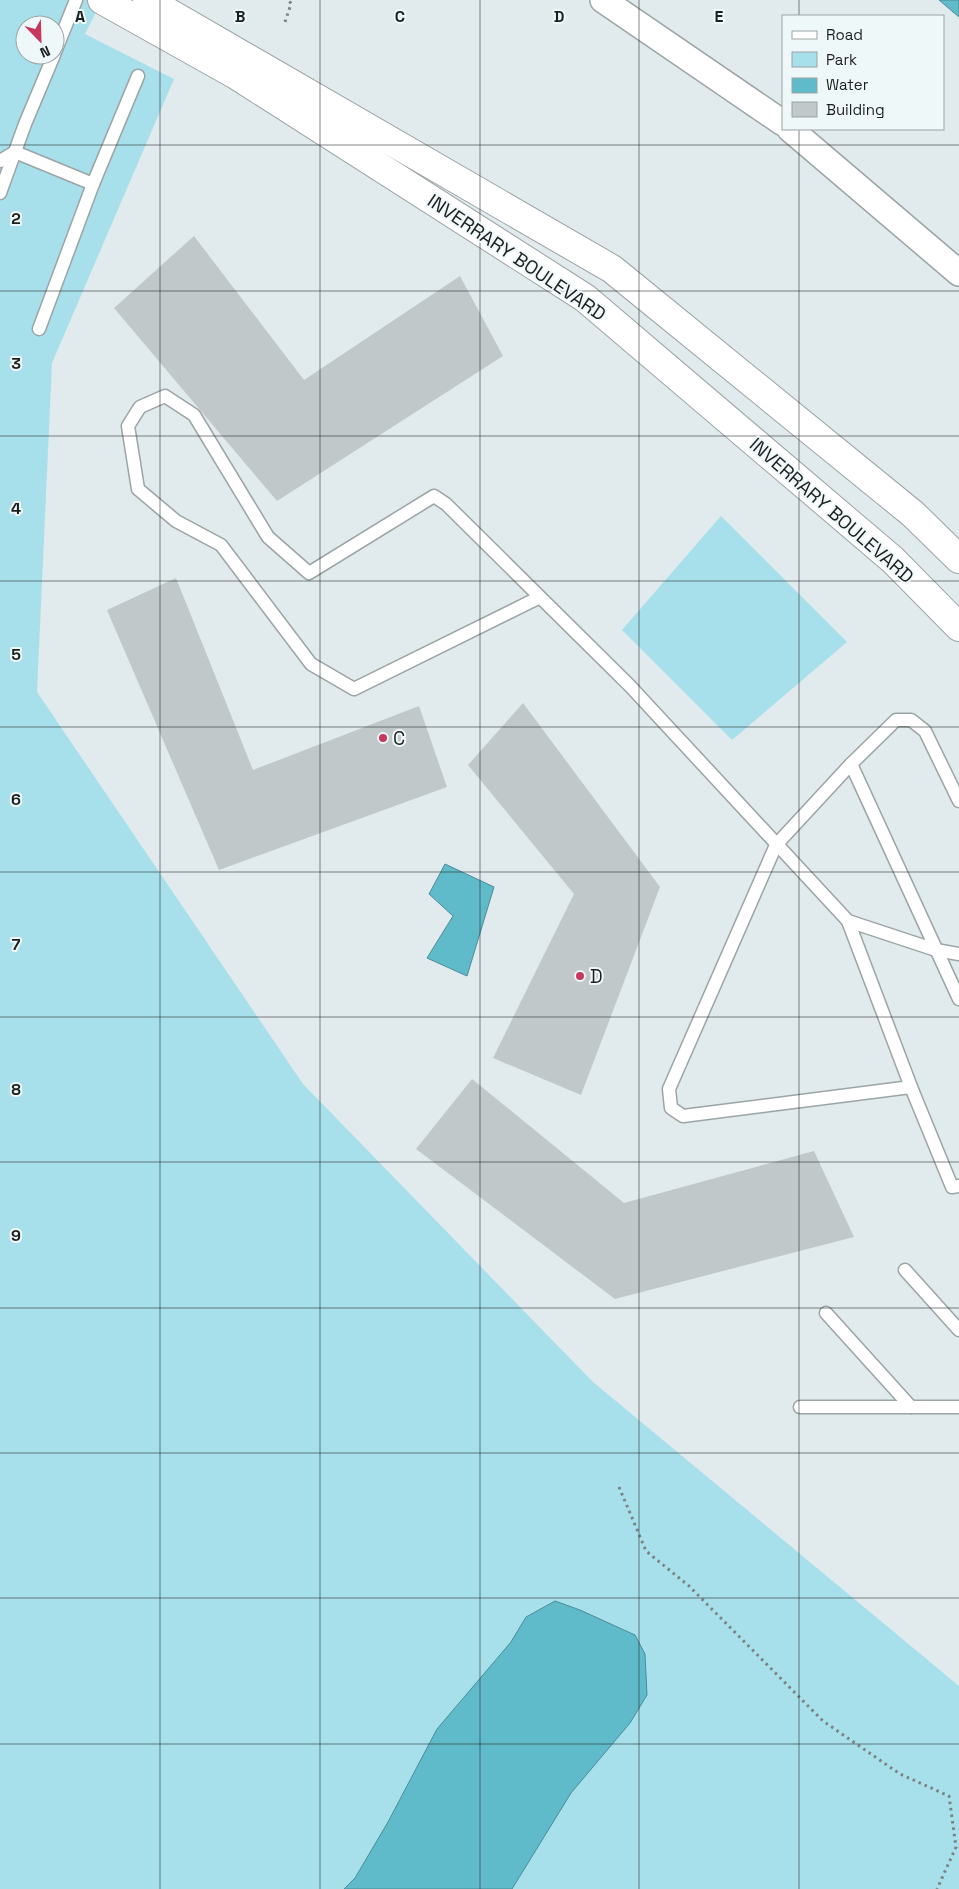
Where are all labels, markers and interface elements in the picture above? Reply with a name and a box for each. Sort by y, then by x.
text: A [75,6,85,27]
text: B [235,6,245,27]
text: C [395,6,405,27]
text: D [554,6,564,27]
text: E [715,6,724,27]
north arrow [15,15,65,65]
legend [782,15,944,130]
text: Road [826,25,863,44]
text: N [37,42,53,62]
text: Park [826,50,857,69]
text: Water [826,75,869,94]
text: Building [826,100,885,119]
street label: INVERRARY BOULEVARD [423,188,611,326]
text: 2 [11,208,21,229]
text: 3 [11,353,21,374]
street label: INVERRARY BOULEVARD [744,432,919,589]
text: 4 [11,498,21,519]
text: 5 [11,644,21,665]
place label: C [393,726,405,751]
marker: C [377,732,389,744]
text: 6 [11,789,21,810]
text: 7 [12,934,21,955]
place label: D [590,964,603,989]
marker: D [574,970,586,982]
text: 8 [11,1079,21,1100]
text: 9 [11,1225,21,1246]

